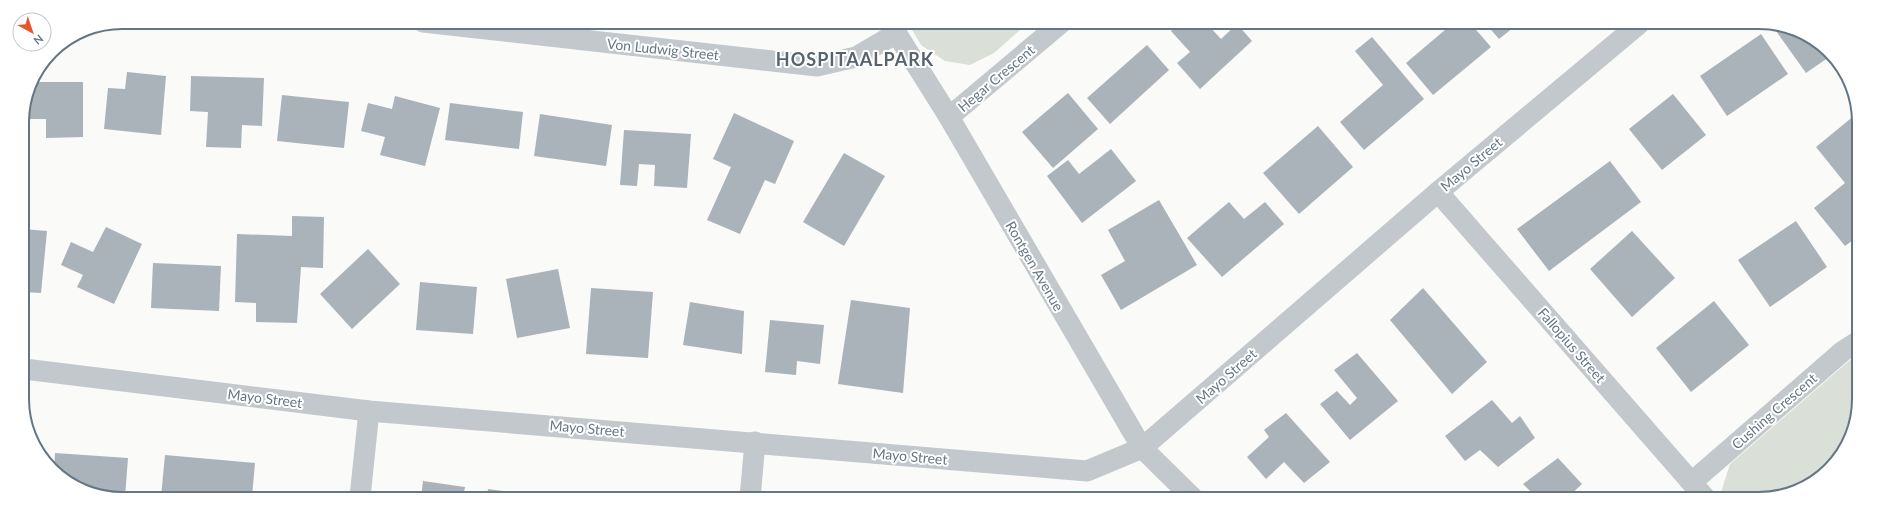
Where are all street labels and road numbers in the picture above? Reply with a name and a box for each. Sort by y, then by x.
street label: Von Ludwig Street [606,35,720,63]
street label: Hegar Crescent [954,41,1038,115]
street label: Mayo Street [1437,133,1505,195]
street label: Rontgen Avenue [1002,218,1068,314]
street label: Fallopius Street [1535,304,1609,386]
street label: Mayo Street [1192,345,1260,407]
street label: Cushing Crescent [1728,369,1820,453]
street label: Mayo Street [227,385,303,411]
street label: Mayo Street [549,416,625,440]
street label: Mayo Street [872,444,948,468]

